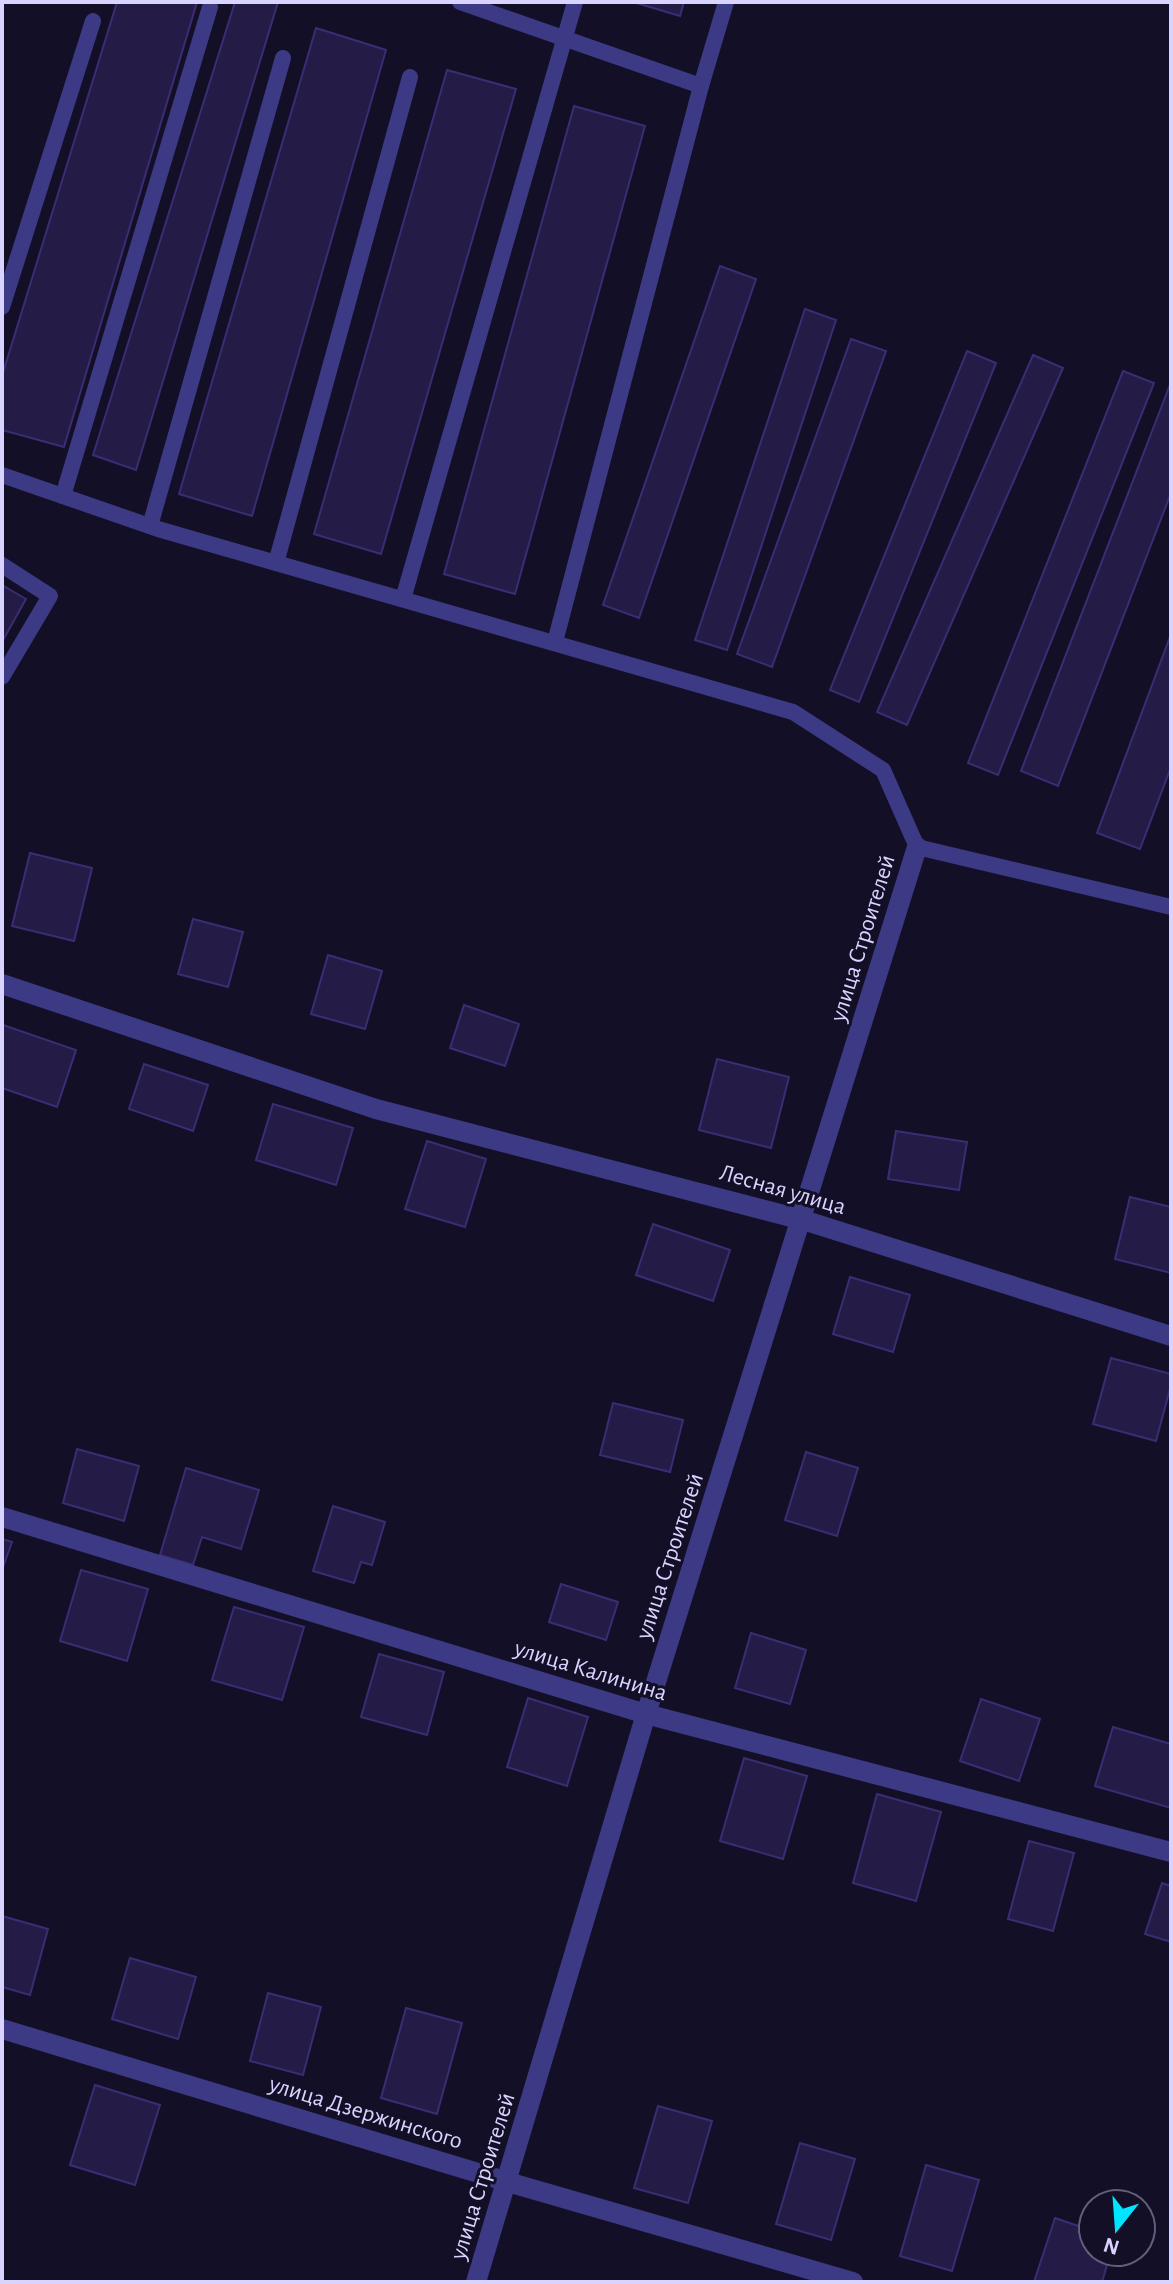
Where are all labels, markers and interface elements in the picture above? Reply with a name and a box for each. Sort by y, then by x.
street label: улица Строителей [826,852,900,1026]
street label: Лесная улица [717,1160,849,1219]
street label: улица Строителей [631,1470,708,1643]
street label: улица Калинина [511,1636,670,1706]
street label: улица Дзержинского [265,2072,465,2154]
street label: улица Строителей [446,2090,520,2264]
north arrow [1077,2188,1157,2268]
text: N [1101,2233,1122,2259]

